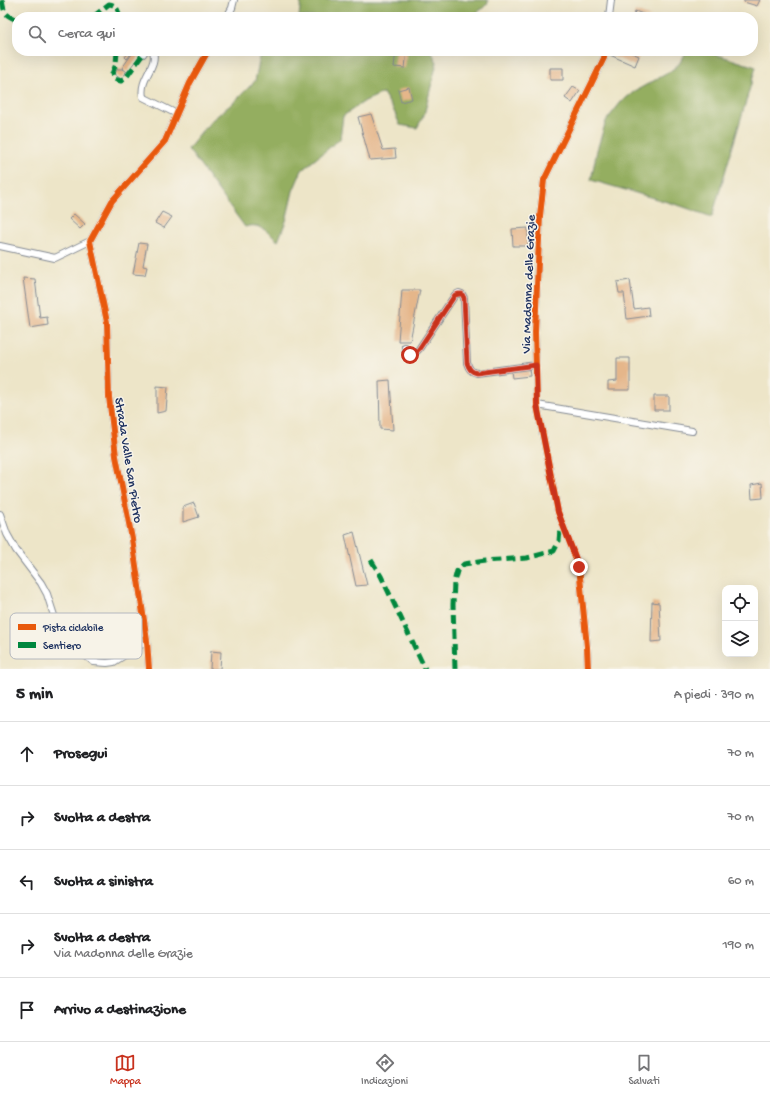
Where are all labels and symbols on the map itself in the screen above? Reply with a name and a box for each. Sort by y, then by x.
street label: Via Madonna delle Grazie [520,214,539,355]
route start [401,346,419,364]
street label: Strada Valle San Pietro [110,397,145,524]
route end [570,558,588,576]
legend [10,613,142,659]
text: Pista ciclabile [42,623,104,635]
text: Sentiero [43,641,81,653]

